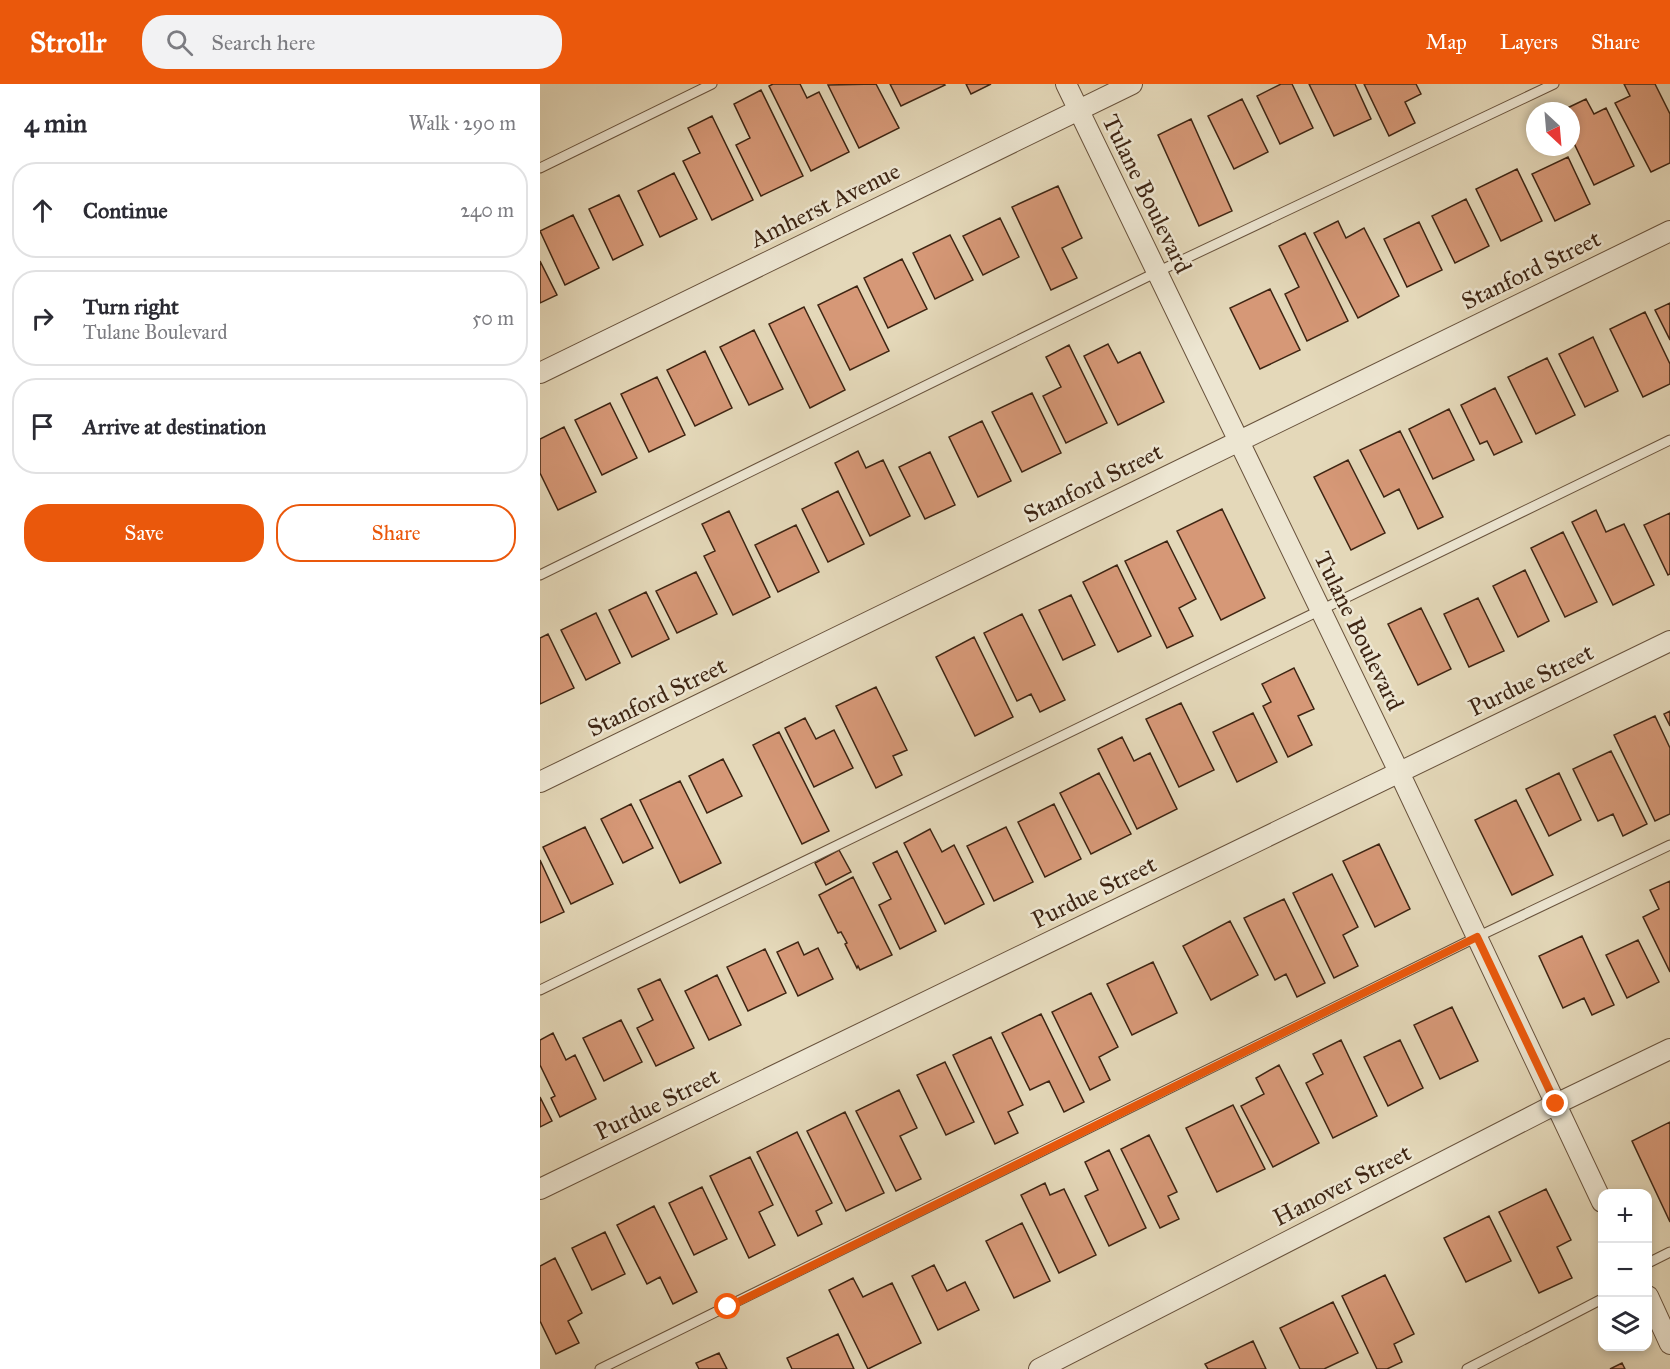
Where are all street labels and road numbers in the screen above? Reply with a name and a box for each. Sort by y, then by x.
street label: Tulane Boulevard [1096,109,1198,279]
street label: Amherst Avenue [744,156,905,255]
street label: Stanford Street [1456,223,1606,317]
street label: Stanford Street [1018,436,1168,530]
street label: Tulane Boulevard [1308,546,1410,716]
street label: Purdue Street [1464,637,1599,723]
street label: Stanford Street [582,650,732,744]
street label: Purdue Street [1027,849,1162,935]
street label: Purdue Street [590,1061,725,1147]
street label: Hanover Street [1268,1137,1417,1233]

